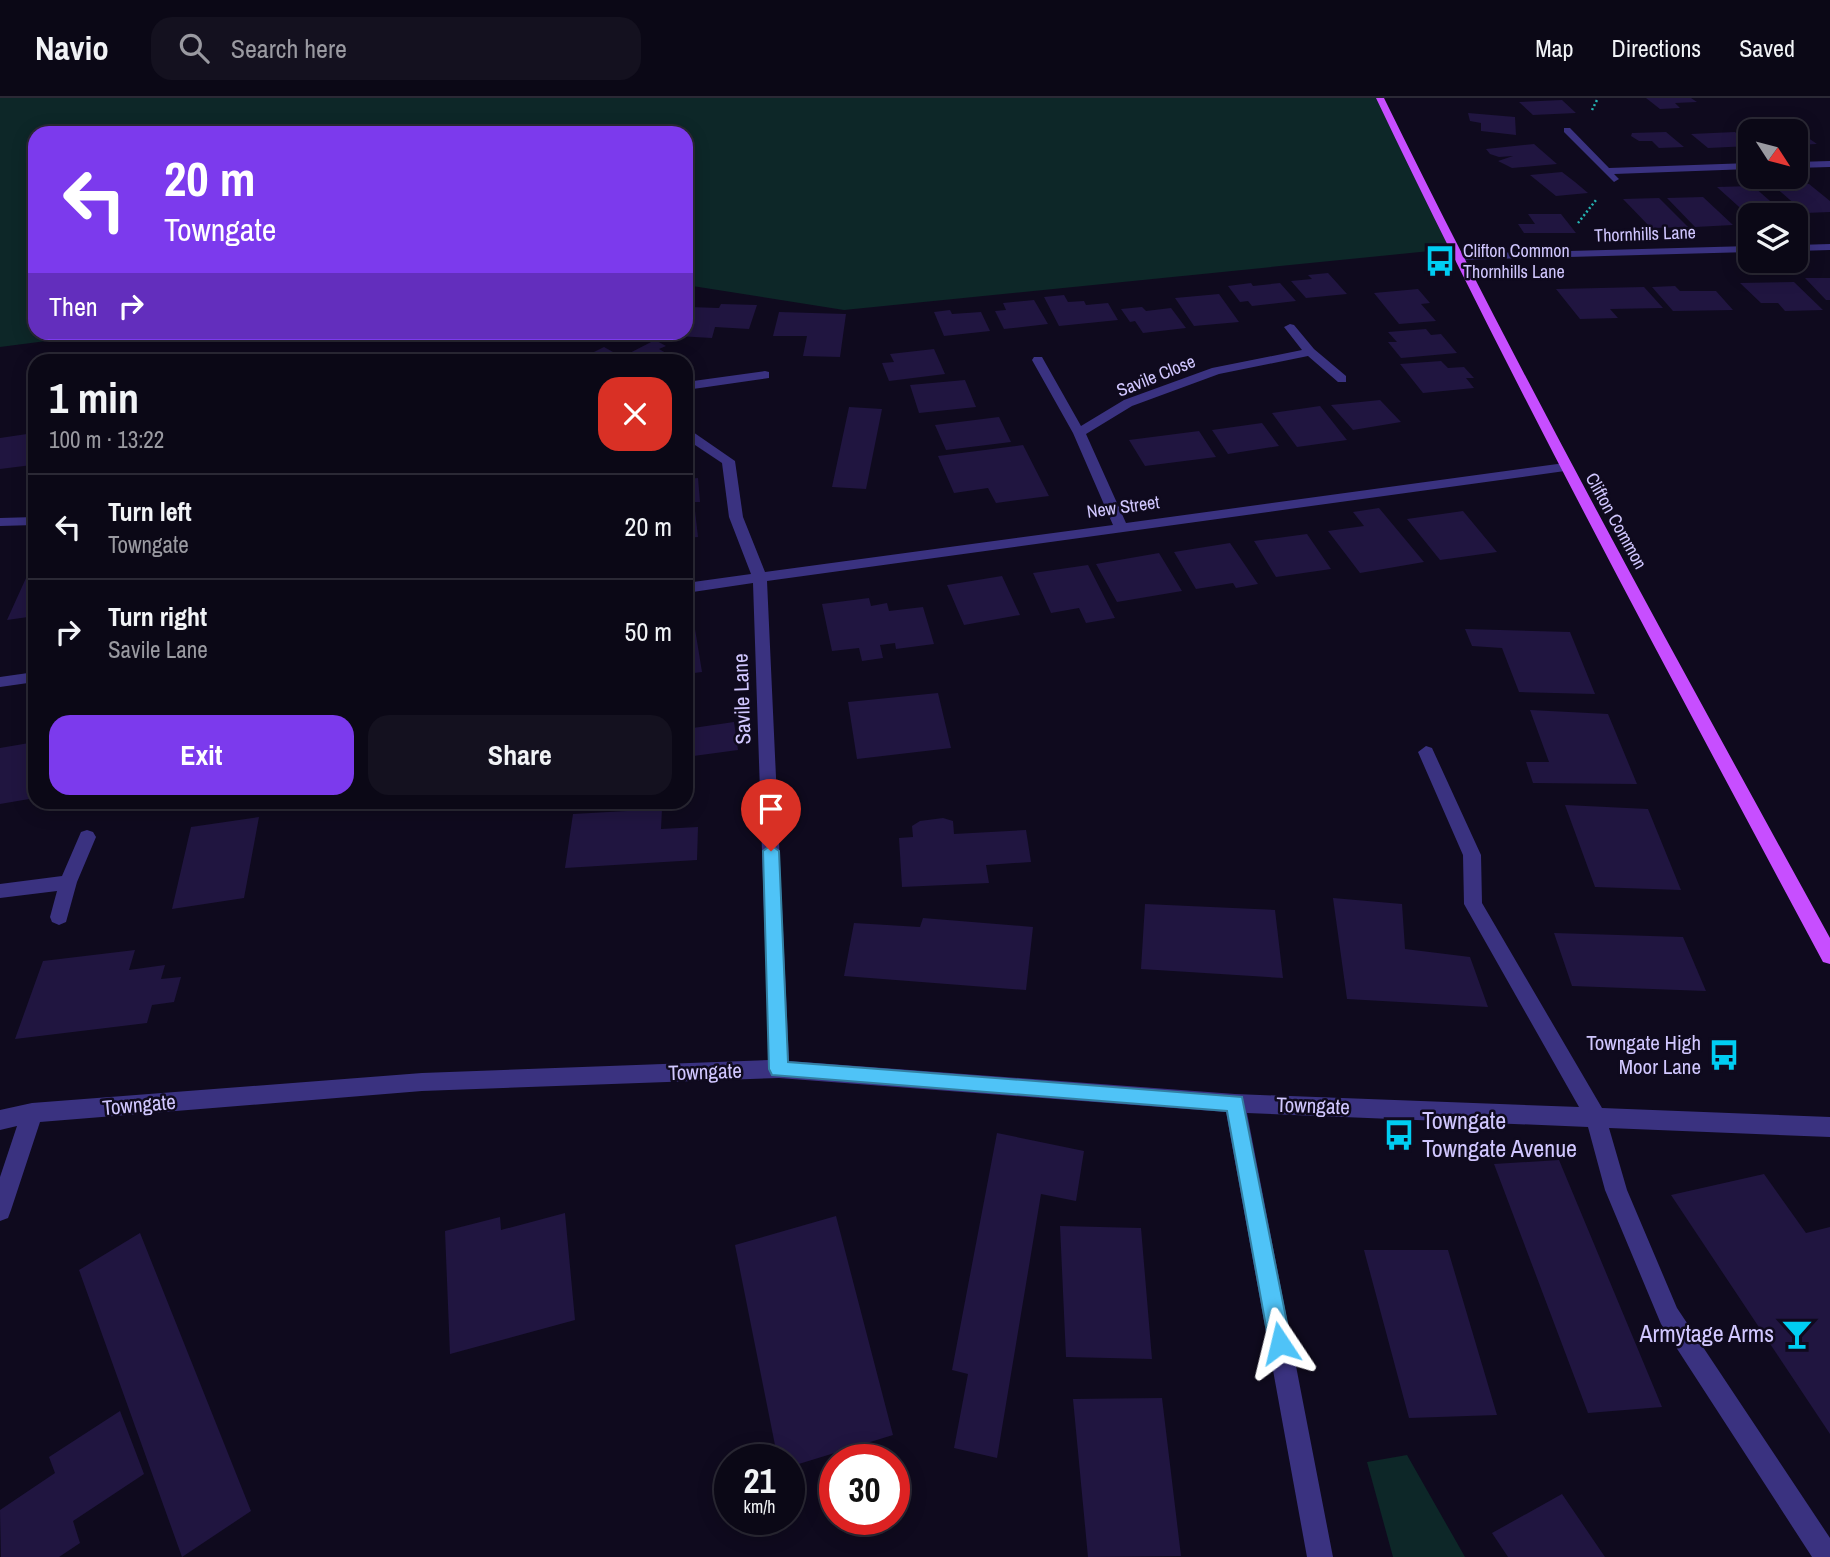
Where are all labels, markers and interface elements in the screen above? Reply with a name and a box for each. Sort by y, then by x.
search box [151,17,641,80]
text: Navio [35,26,109,70]
icon: search [175,29,213,67]
text: Search here [231,31,347,66]
text: Map [1535,32,1573,64]
text: Directions [1611,32,1701,64]
text: Saved [1739,32,1795,64]
north arrow [1738,119,1808,189]
map controls [1738,119,1808,273]
text: 20 m [164,145,256,211]
icon: left [49,154,140,245]
button: layers [1738,203,1808,273]
text: Towngate [164,208,276,251]
street label: Thornhills Lane [1594,219,1696,248]
place label: Clifton Common Thornhills Lane [1463,238,1570,284]
bus stop icon: Clifton Common Thornhills Lane [1423,244,1457,278]
icon: right [112,287,150,325]
text: Then [49,289,98,324]
street label: Savile Close [1113,348,1199,403]
text: 1 min [49,370,139,426]
button: close [598,377,672,451]
text: 100 m · 13:22 [49,424,164,455]
street label: Clifton Common [1580,468,1653,573]
street label: New Street [1085,489,1161,524]
text: Turn left [108,494,192,529]
icon: left [49,508,87,546]
text: 20 m [625,509,672,544]
text: Towngate [108,529,189,560]
text: Turn right [108,599,207,634]
icon: right [49,613,87,651]
text: 50 m [625,614,672,649]
text: Savile Lane [108,634,208,665]
street label: Savile Lane [725,653,758,745]
button: Exit [49,715,354,795]
button: Share [368,715,672,795]
pin [741,779,801,851]
icon: arrive [752,790,790,828]
place label: Towngate High Moor Lane [1586,1028,1701,1081]
bus stop icon: Towngate High Moor Lane [1707,1038,1741,1072]
street label: Towngate [668,1056,742,1087]
street label: Towngate [101,1087,177,1122]
street label: Towngate [1276,1090,1350,1121]
place label: Towngate Towngate Avenue [1422,1104,1577,1164]
bus stop icon: Towngate Towngate Avenue [1382,1118,1416,1152]
position arrow [1243,1306,1317,1380]
place label: Armytage Arms [1638,1317,1774,1349]
bar icon: Armytage Arms [1780,1317,1814,1351]
speed limit sign: 30 [819,1444,910,1535]
text: 21 [744,1457,775,1504]
text: km/h [744,1494,776,1519]

